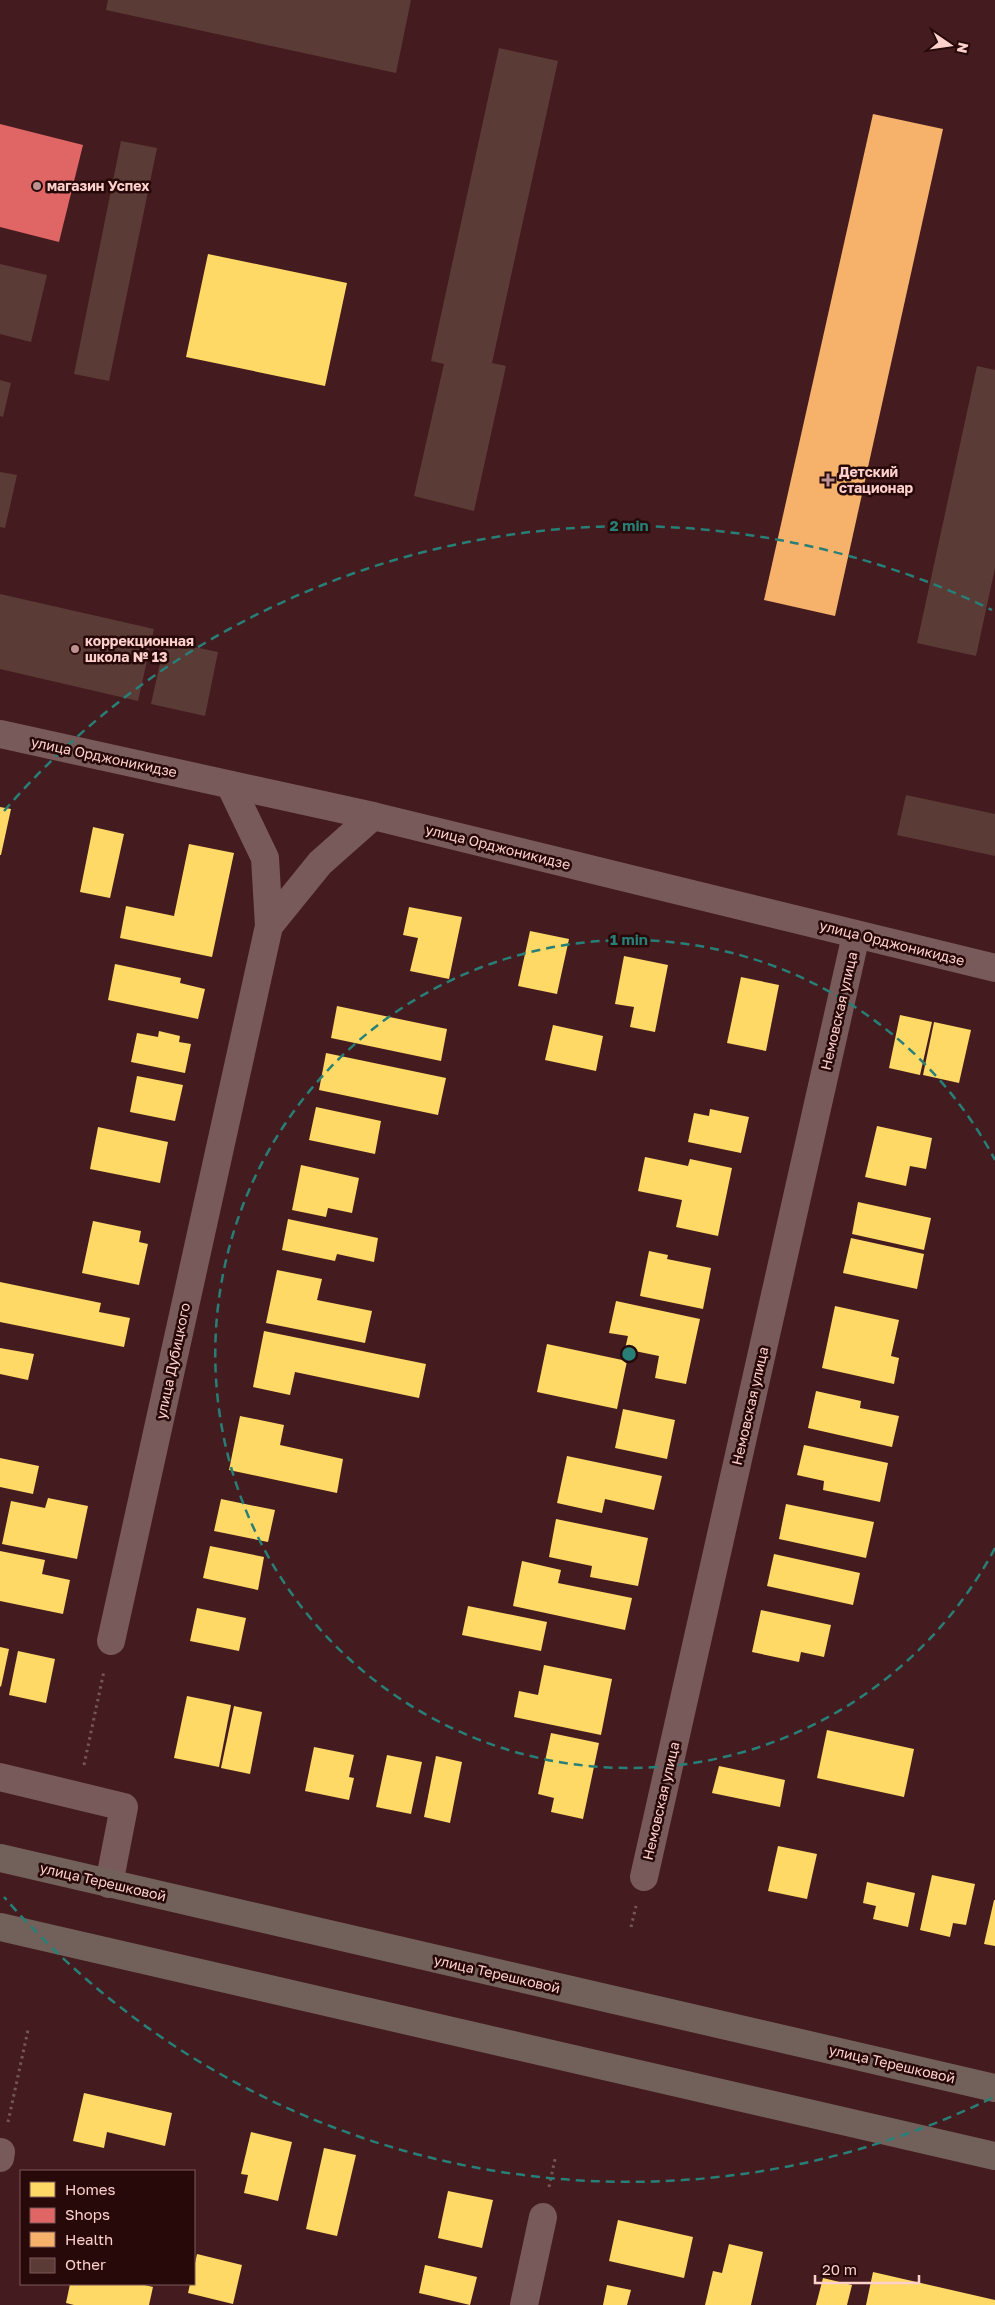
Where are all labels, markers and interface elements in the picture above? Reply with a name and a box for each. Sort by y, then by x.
north arrow [925,20,975,70]
text: N [954,41,973,55]
place label: магазин Успех [47,177,149,194]
marker: магазин Успех [31,180,43,192]
place label: Детский стационар [839,463,914,496]
marker: Детский стационар [821,473,835,487]
text: 2 min [609,516,649,534]
place label: коррекционная школа № 13 [85,632,194,665]
marker: коррекционная школа № 13 [69,643,81,655]
street label: улица Орджоникидзе [30,733,179,780]
street label: улица Орджоникидзе [424,820,572,873]
street label: улица Орджоникидзе [818,916,966,969]
text: 1 min [610,930,648,948]
street label: Немовская улица [817,950,860,1072]
street label: улица Дубицкого [152,1301,193,1421]
centre of rings [620,1345,638,1363]
street label: Немовская улица [728,1345,771,1467]
street label: Немовская улица [639,1740,682,1862]
street label: улица Терешковой [38,1859,168,1904]
street label: улица Терешковой [432,1951,562,1996]
street label: улица Терешковой [827,2041,957,2086]
legend [20,2170,195,2285]
text: Homes [65,2180,115,2198]
text: Shops [65,2205,110,2223]
text: Health [65,2230,113,2248]
scale bar [815,2252,919,2284]
text: Other [65,2255,106,2273]
text: 20 m [822,2260,857,2278]

